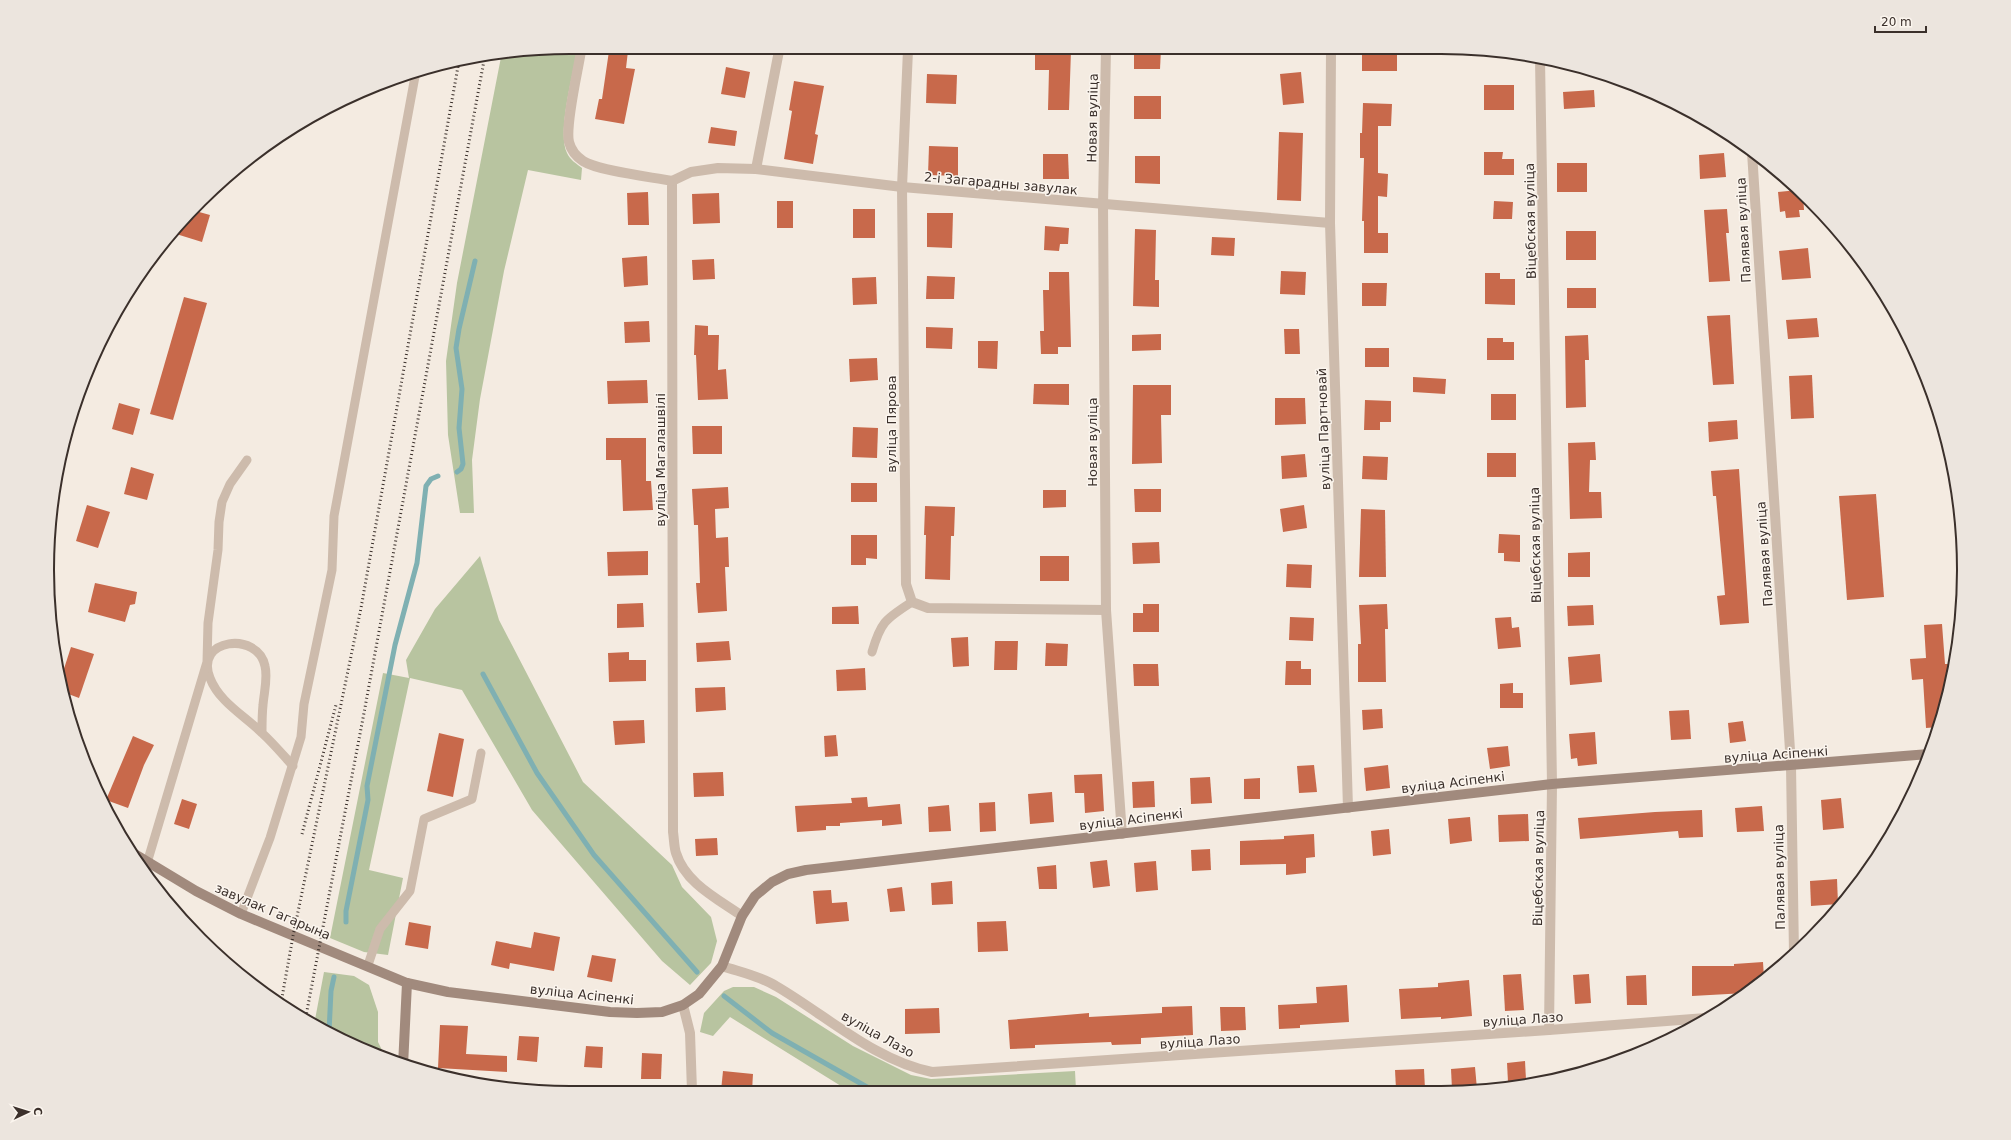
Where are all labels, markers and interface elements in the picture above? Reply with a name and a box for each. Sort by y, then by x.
scale bar [1875,8,1926,34]
text: 20 m [1881,15,1912,29]
street label: Новая вуліца [1084,73,1101,163]
street label: Віцебская вуліца [1522,163,1539,279]
street label: 2-і Загарадны завулак [923,169,1079,198]
street label: Палявая вуліца [1733,177,1754,283]
street label: вуліца Партновай [1314,368,1333,490]
street label: вуліца Пярова [884,375,899,473]
street label: вуліца Магалашвілі [653,393,668,527]
street label: Новая вуліца [1085,397,1100,487]
street label: Віцебская вуліца [1527,487,1544,603]
street label: Палявая вуліца [1753,501,1776,607]
street label: вуліца Асіпенкі [1723,743,1829,766]
street label: вуліца Асіпенкі [1400,769,1506,796]
street label: вуліца Асіпенкі [1078,806,1184,833]
street label: Віцебская вуліца [1530,810,1547,926]
street label: Палявая вуліца [1771,824,1788,930]
street label: завулак Гагарына [213,880,333,943]
street label: вуліца Асіпенкі [529,982,635,1007]
street label: вуліца Лазо [839,1008,917,1061]
street label: вуліца Лазо [1482,1009,1564,1030]
street label: вуліца Лазо [1159,1031,1241,1052]
north arrow [8,1092,48,1132]
text: С [31,1107,44,1116]

